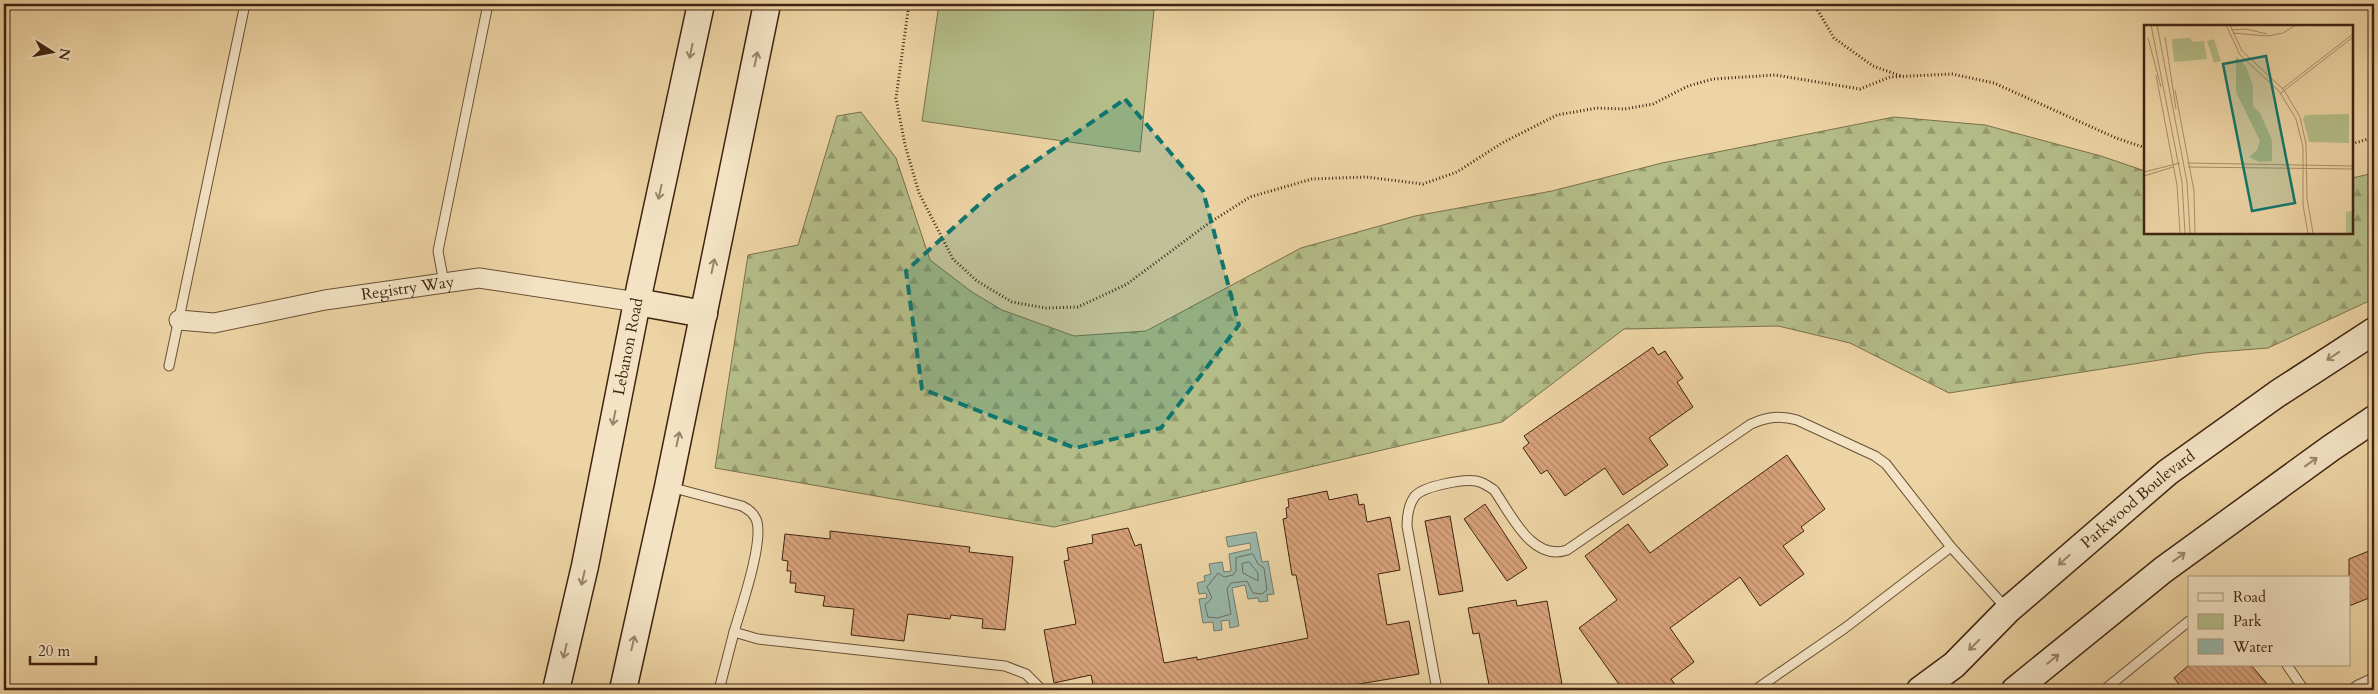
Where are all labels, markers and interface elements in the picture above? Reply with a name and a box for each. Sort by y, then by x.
inset map [2144,25,2353,234]
north arrow [28,28,78,78]
one-way arrow [686,43,695,59]
text: N [54,47,75,62]
one-way arrow [752,51,761,67]
one-way arrow [655,184,665,200]
one-way arrow [709,258,719,274]
street label: Registry Way [360,271,456,306]
street label: Lebanon Road [608,296,649,397]
one-way arrow [2326,351,2340,361]
one-way arrow [609,410,619,426]
one-way arrow [674,431,683,447]
street label: Parkwood Boulevard [2076,445,2200,553]
one-way arrow [2304,457,2318,467]
one-way arrow [2172,552,2185,563]
one-way arrow [2058,554,2071,566]
one-way arrow [578,569,587,585]
legend [2188,576,2350,666]
text: Road [2233,587,2266,607]
text: Park [2233,611,2262,631]
scale bar [30,634,96,666]
one-way arrow [629,635,638,651]
text: Water [2232,637,2274,657]
one-way arrow [1968,638,1980,651]
text: 20 m [38,641,70,661]
one-way arrow [560,643,569,659]
one-way arrow [2046,654,2059,665]

